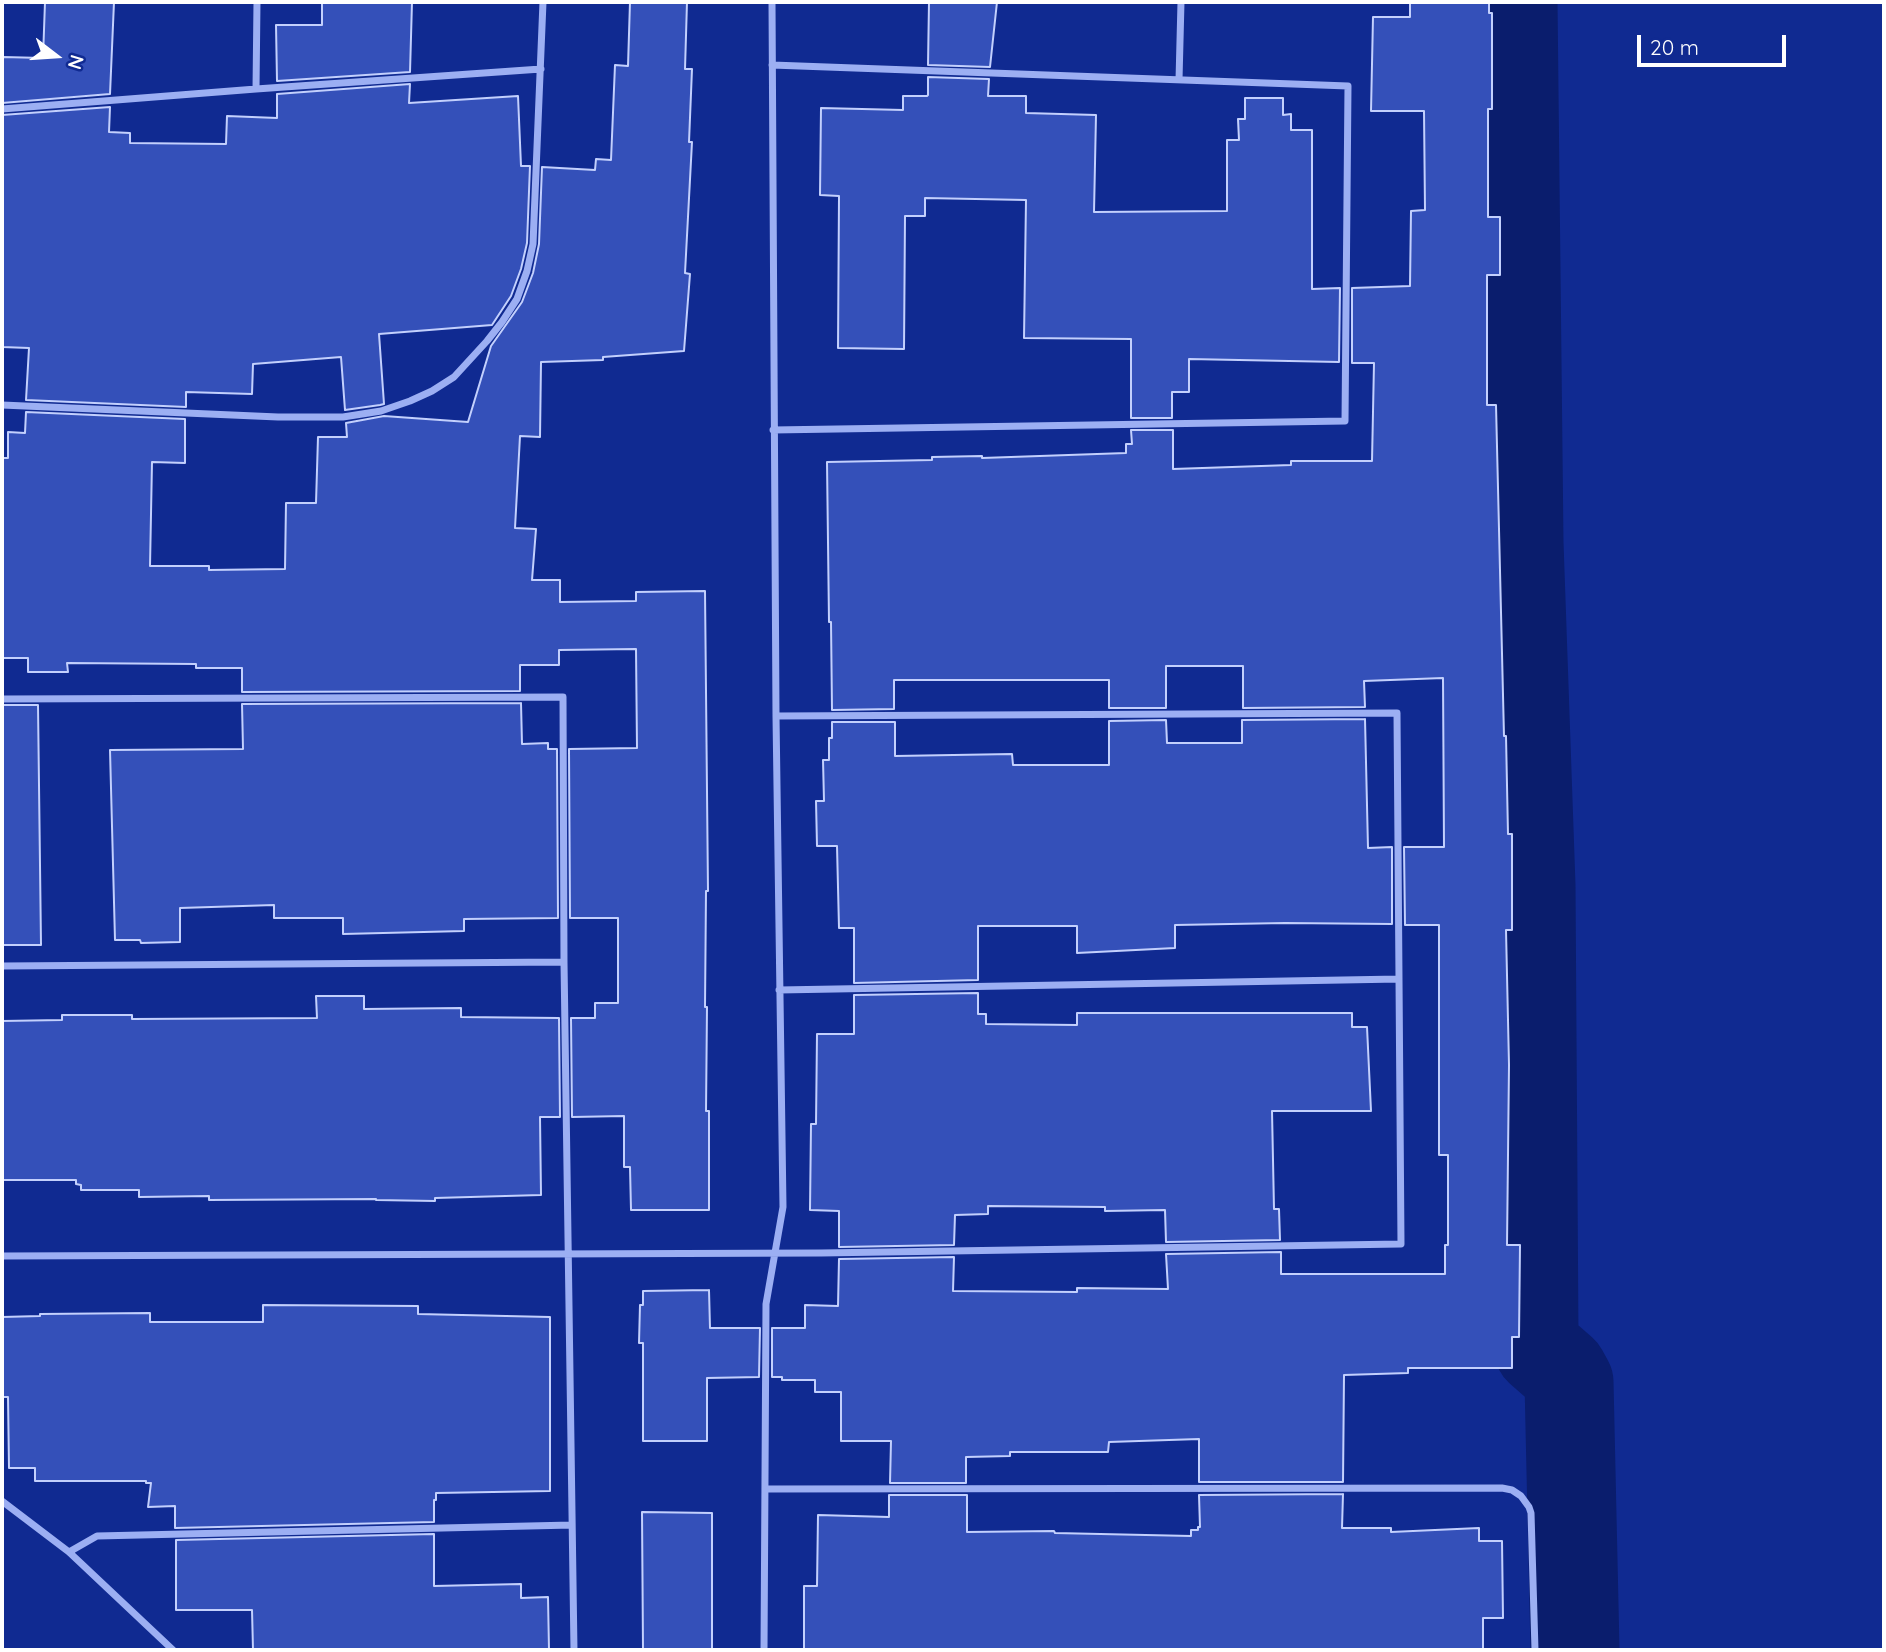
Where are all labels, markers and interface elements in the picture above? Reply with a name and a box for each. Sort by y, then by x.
north arrow [21,21,91,91]
scale bar [1641,21,1790,65]
text: 20 m [1650,34,1699,60]
text: N [63,52,90,72]

